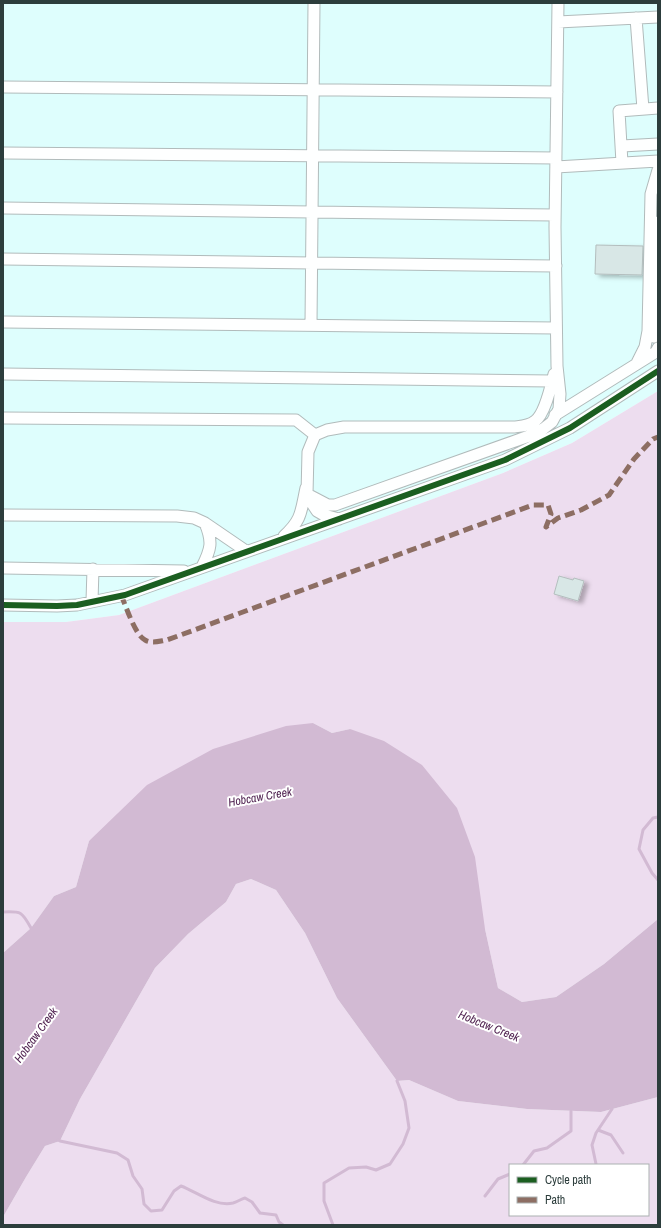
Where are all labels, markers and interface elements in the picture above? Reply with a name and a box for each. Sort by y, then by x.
water label: Hobcaw Creek [227,783,294,810]
water label: Hobcaw Creek [11,1003,62,1066]
water label: Hobcaw Creek [456,1006,523,1046]
legend [509,1164,649,1216]
text: Cycle path [545,1172,592,1188]
text: Path [545,1192,565,1208]

